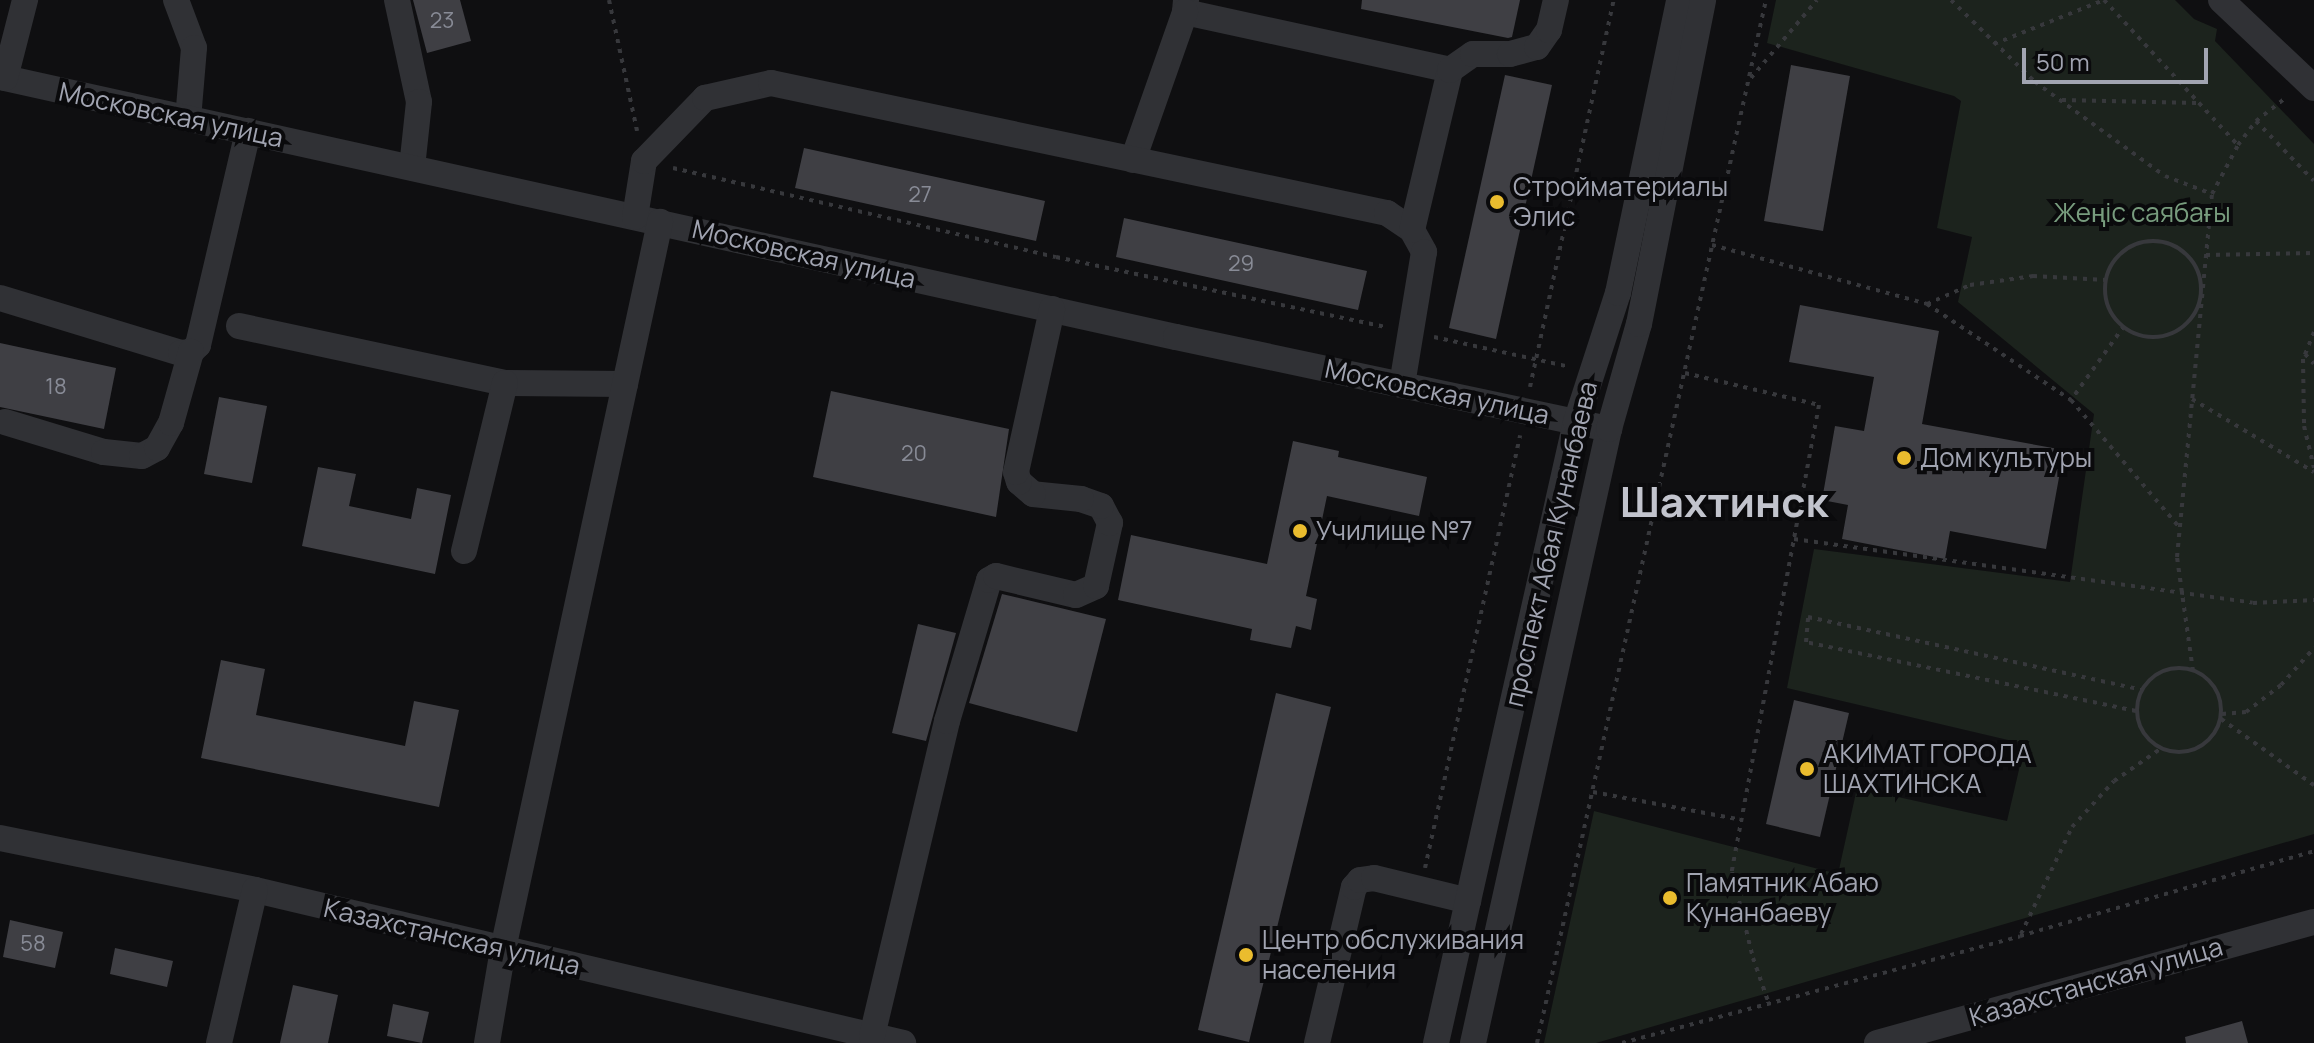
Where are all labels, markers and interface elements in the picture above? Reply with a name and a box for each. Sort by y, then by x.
house number: 23 [430,8,454,34]
scale bar [2026,32,2212,82]
text: 50 m [2036,45,2090,78]
street label: Московская улица [56,76,286,154]
place label: Стройматериалы Элис [1513,171,1728,232]
house number: 27 [908,182,932,208]
marker: Стройматериалы Элис [1488,193,1506,211]
park label: Жеңіс саябағы [2053,197,2231,229]
street label: Московская улица [689,213,919,295]
house number: 29 [1228,251,1254,277]
street label: Московская улица [1322,353,1552,431]
house number: 18 [45,374,67,400]
street label: проспект Абая Кунанбаева [1498,378,1604,710]
house number: 20 [901,441,927,467]
place label: Дом культуры [1920,442,2092,474]
marker: Дом культуры [1895,449,1913,467]
district label: Шахтинск [1620,476,1828,526]
place label: Училище №7 [1316,515,1473,547]
marker: Училище №7 [1291,522,1309,540]
place label: АКИМАТ ГОРОДА ШАХТИНСКА [1823,738,2032,800]
marker: АКИМАТ ГОРОДА ШАХТИНСКА [1798,760,1816,778]
place label: Памятник Абаю Кунанбаеву [1686,867,1879,928]
marker: Памятник Абаю Кунанбаеву [1661,889,1679,907]
street label: Казахстанская улица [321,892,583,982]
place label: Центр обслуживания населения [1262,924,1524,986]
house number: 58 [20,931,46,957]
street label: Казахстанская улица [1966,931,2226,1033]
marker: Центр обслуживания населения [1237,946,1255,964]

